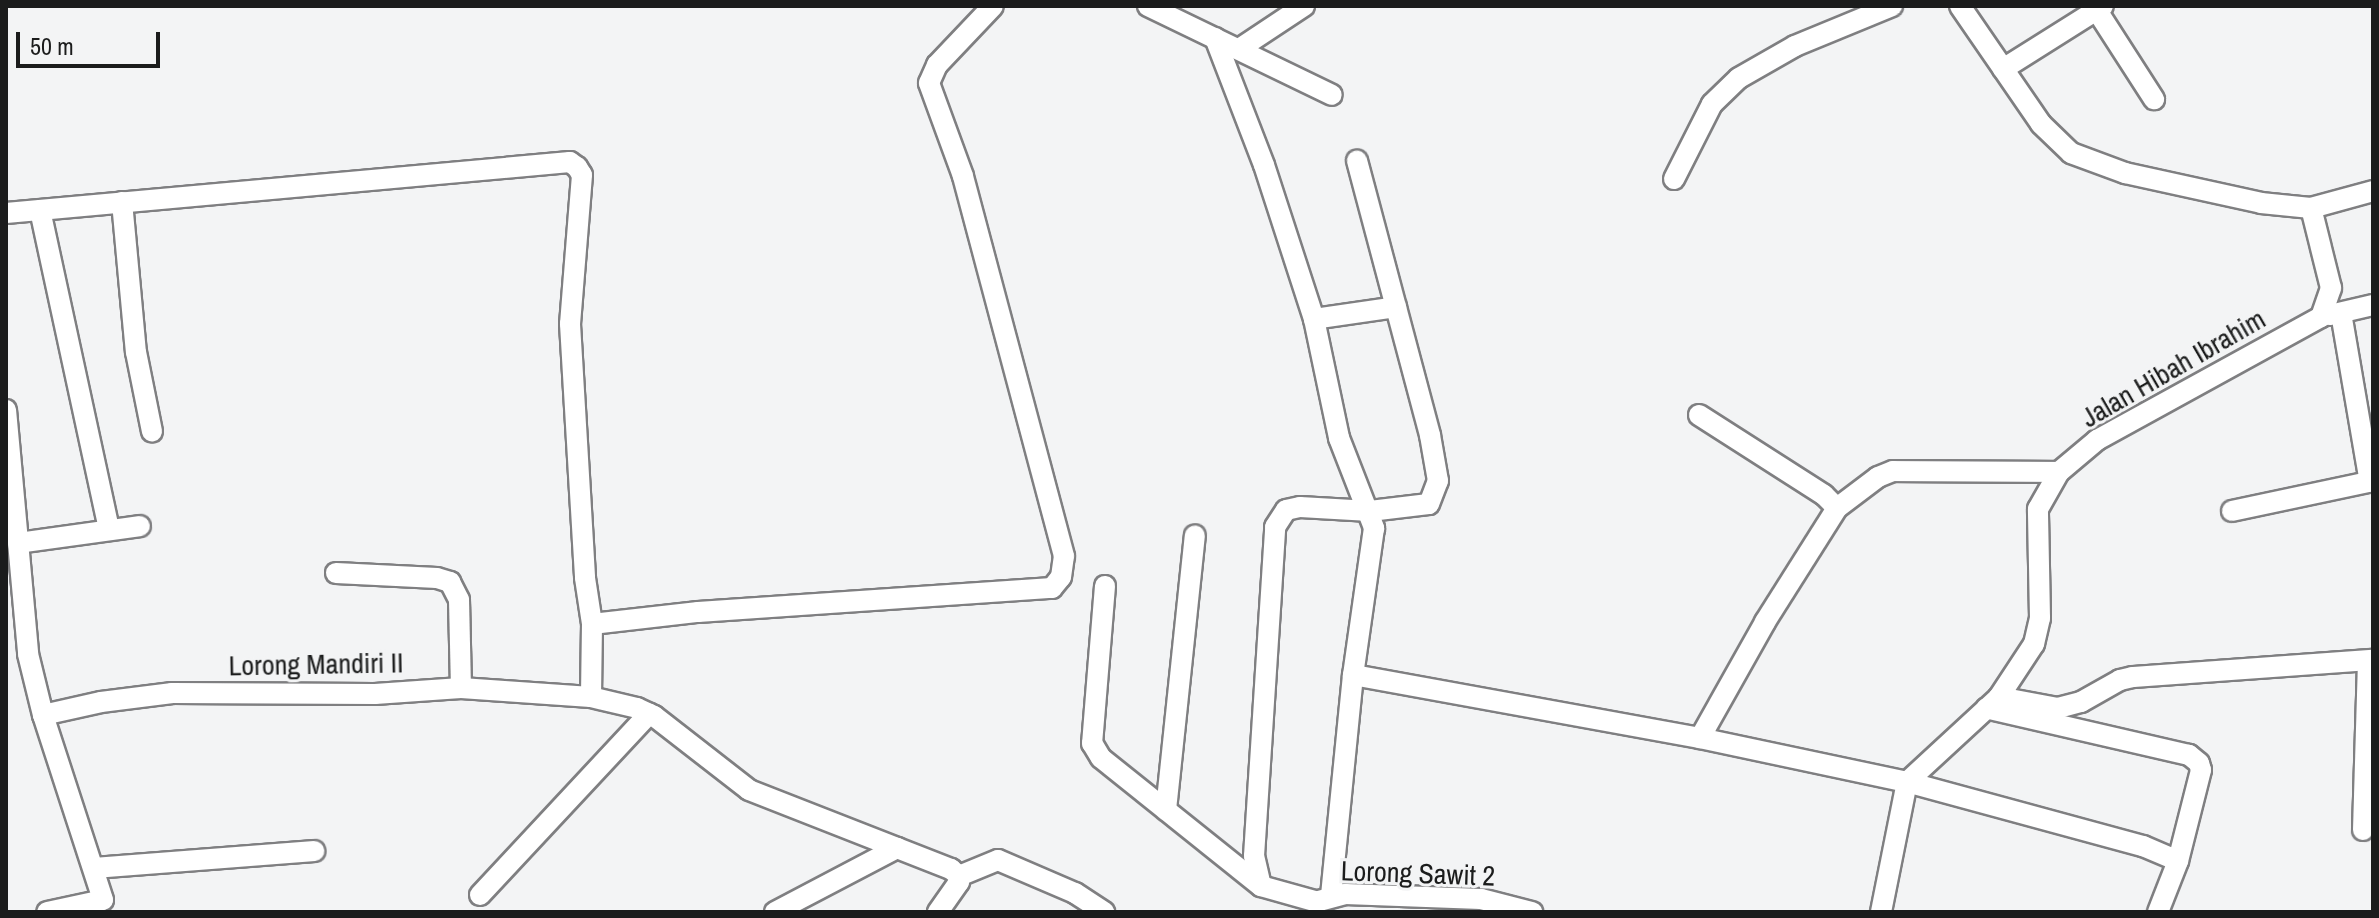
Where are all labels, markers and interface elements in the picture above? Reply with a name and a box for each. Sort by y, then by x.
scale bar [20,16,164,66]
text: 50 m [30,30,74,62]
street label: Jalan Hibah Ibrahim [2075,302,2271,434]
street label: Lorong Mandiri II [228,646,404,682]
street label: Lorong Sawit 2 [1340,854,1496,892]

